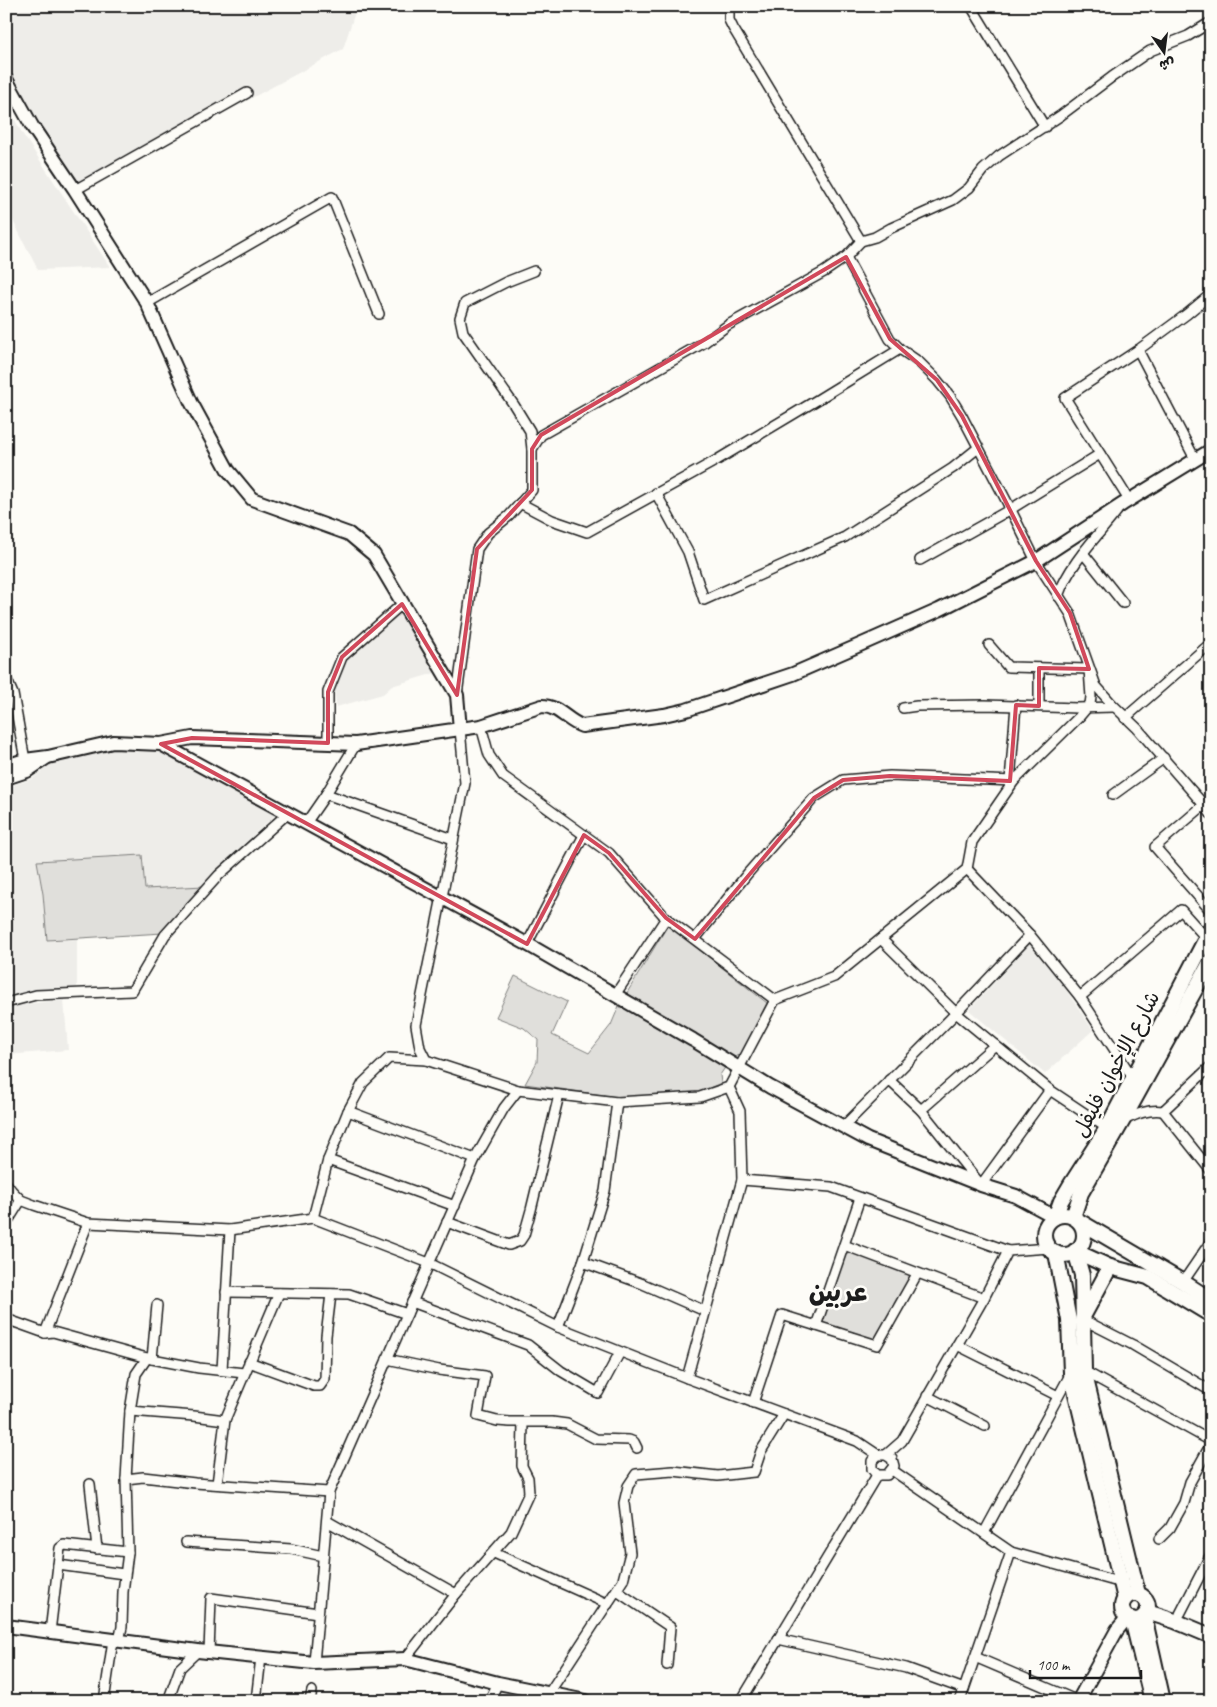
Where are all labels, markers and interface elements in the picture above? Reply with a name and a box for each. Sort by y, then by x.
north arrow [1140,28,1190,78]
text: ش [1157,54,1177,74]
street label: شارع الإخوان فليفل [1067,986,1167,1142]
district label: عربين [809,1276,867,1309]
scale bar [1030,1647,1141,1679]
text: 100 m [1037,1656,1071,1675]

